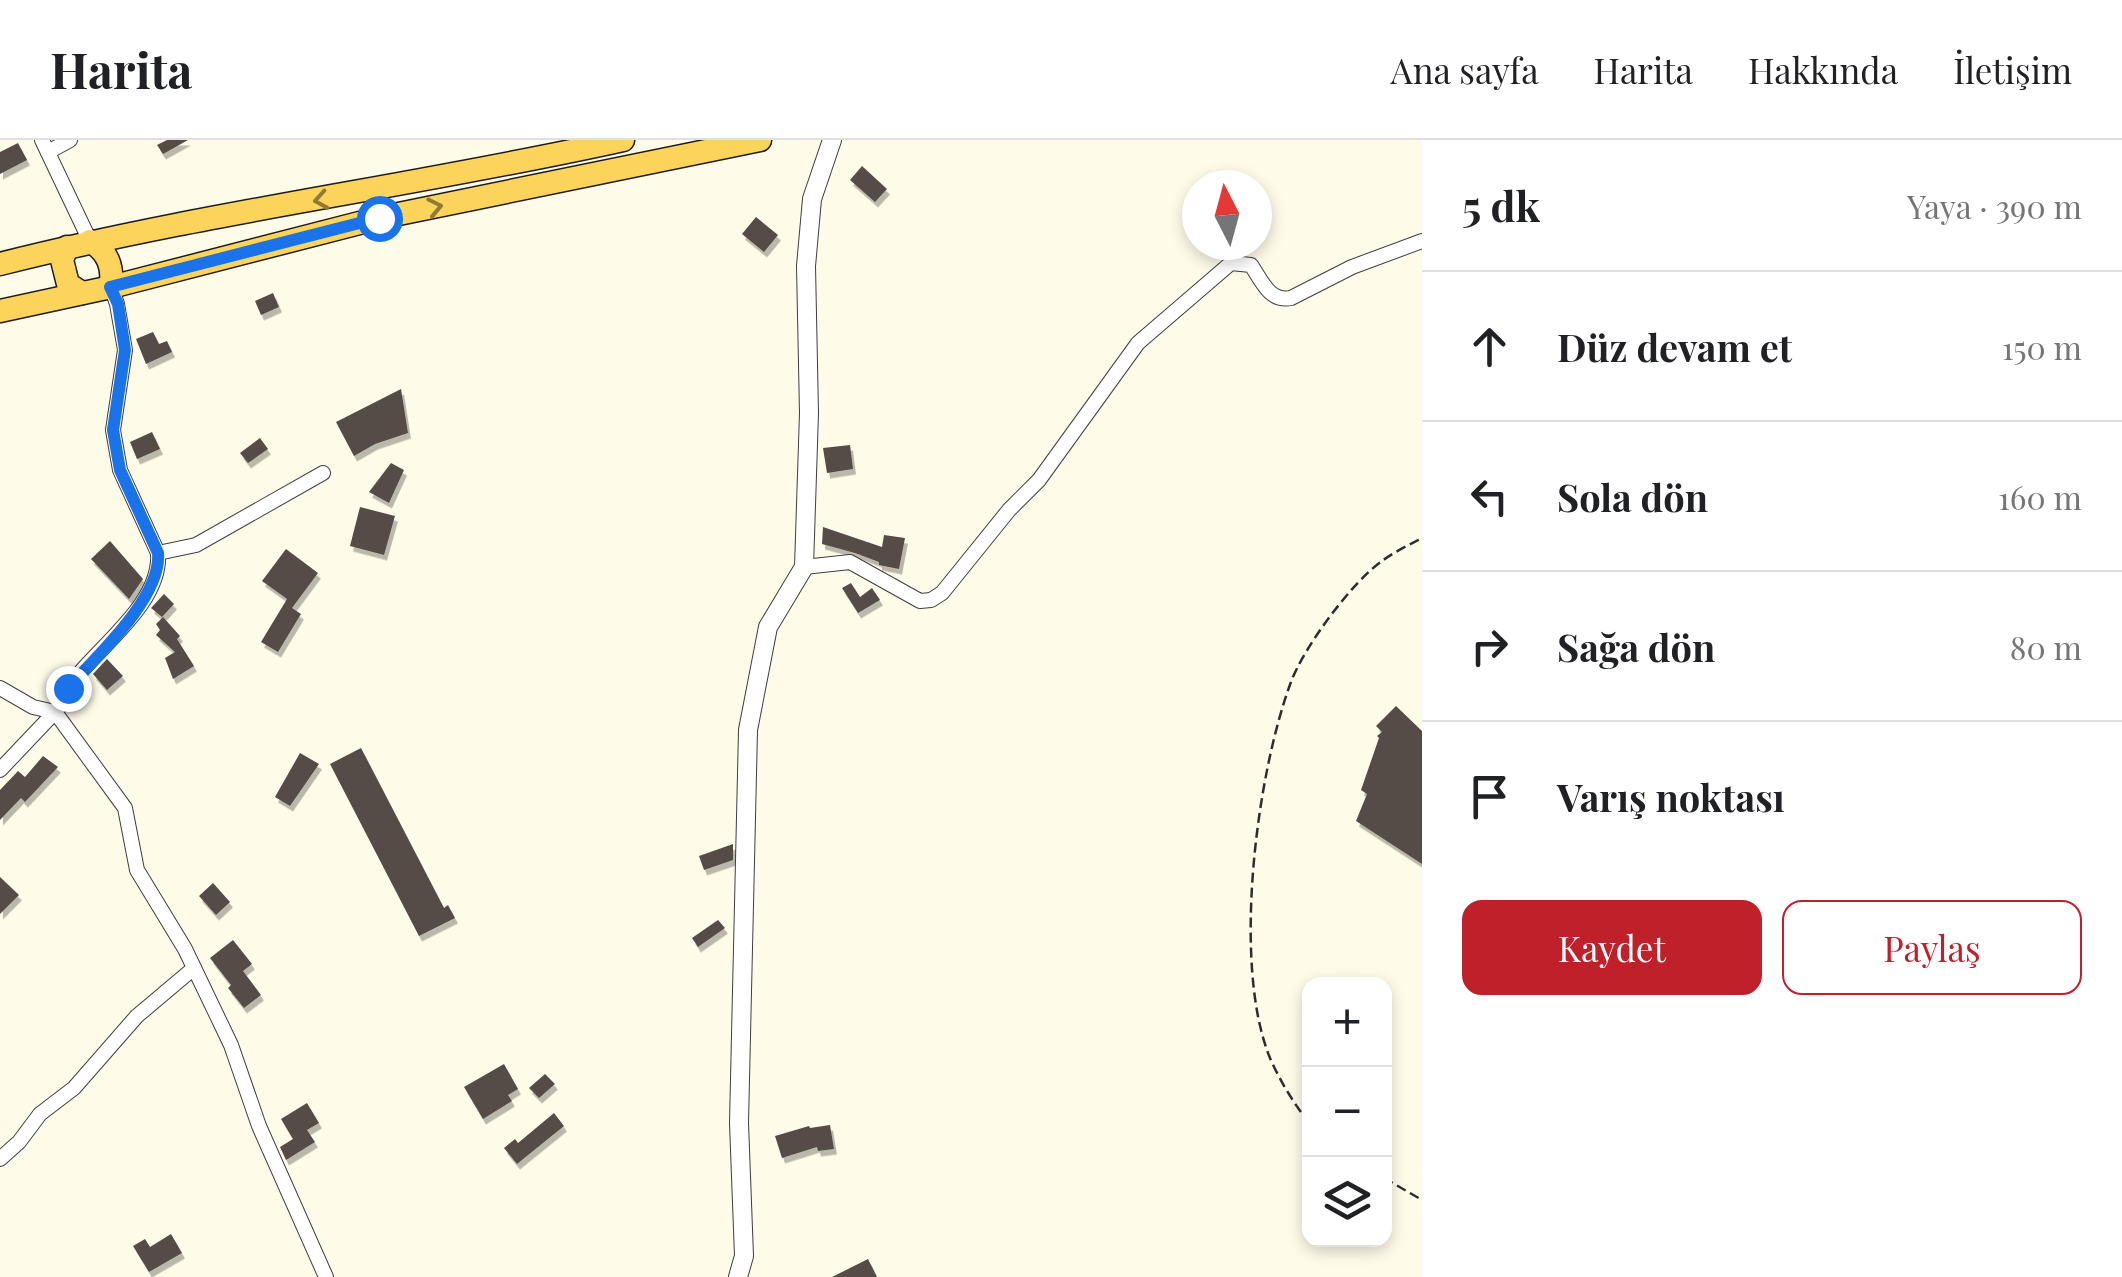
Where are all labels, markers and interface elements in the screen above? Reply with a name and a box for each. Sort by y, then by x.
text: Harita [50,37,192,101]
text: Ana sayfa [1391,46,1539,93]
text: Harita [1594,46,1693,93]
text: Hakkında [1748,46,1898,93]
text: İletişim [1953,46,2072,93]
north arrow [1182,170,1272,260]
text: 5 dk [1462,177,1540,233]
text: Yaya · 390 m [1907,184,2082,227]
one-way arrow [313,189,330,210]
route start [357,196,403,242]
one-way arrow [426,197,443,218]
icon: ahead [1462,319,1517,374]
text: Düz devam et [1557,321,1792,372]
text: 150 m [2002,325,2082,368]
icon: left [1462,469,1517,524]
text: Sola dön [1557,471,1708,522]
text: 160 m [1998,475,2082,518]
icon: right [1462,619,1517,674]
text: Sağa dön [1557,621,1715,672]
text: 80 m [2010,625,2082,668]
route end [46,666,92,712]
icon: arrive [1462,769,1517,824]
text: Varış noktası [1557,771,1785,822]
button: Kaydet [1462,900,1762,995]
button: Paylaş [1782,900,2082,995]
map controls [1302,977,1392,1247]
button: + [1302,977,1392,1067]
button: − [1302,1067,1392,1157]
button: layers [1302,1157,1392,1247]

